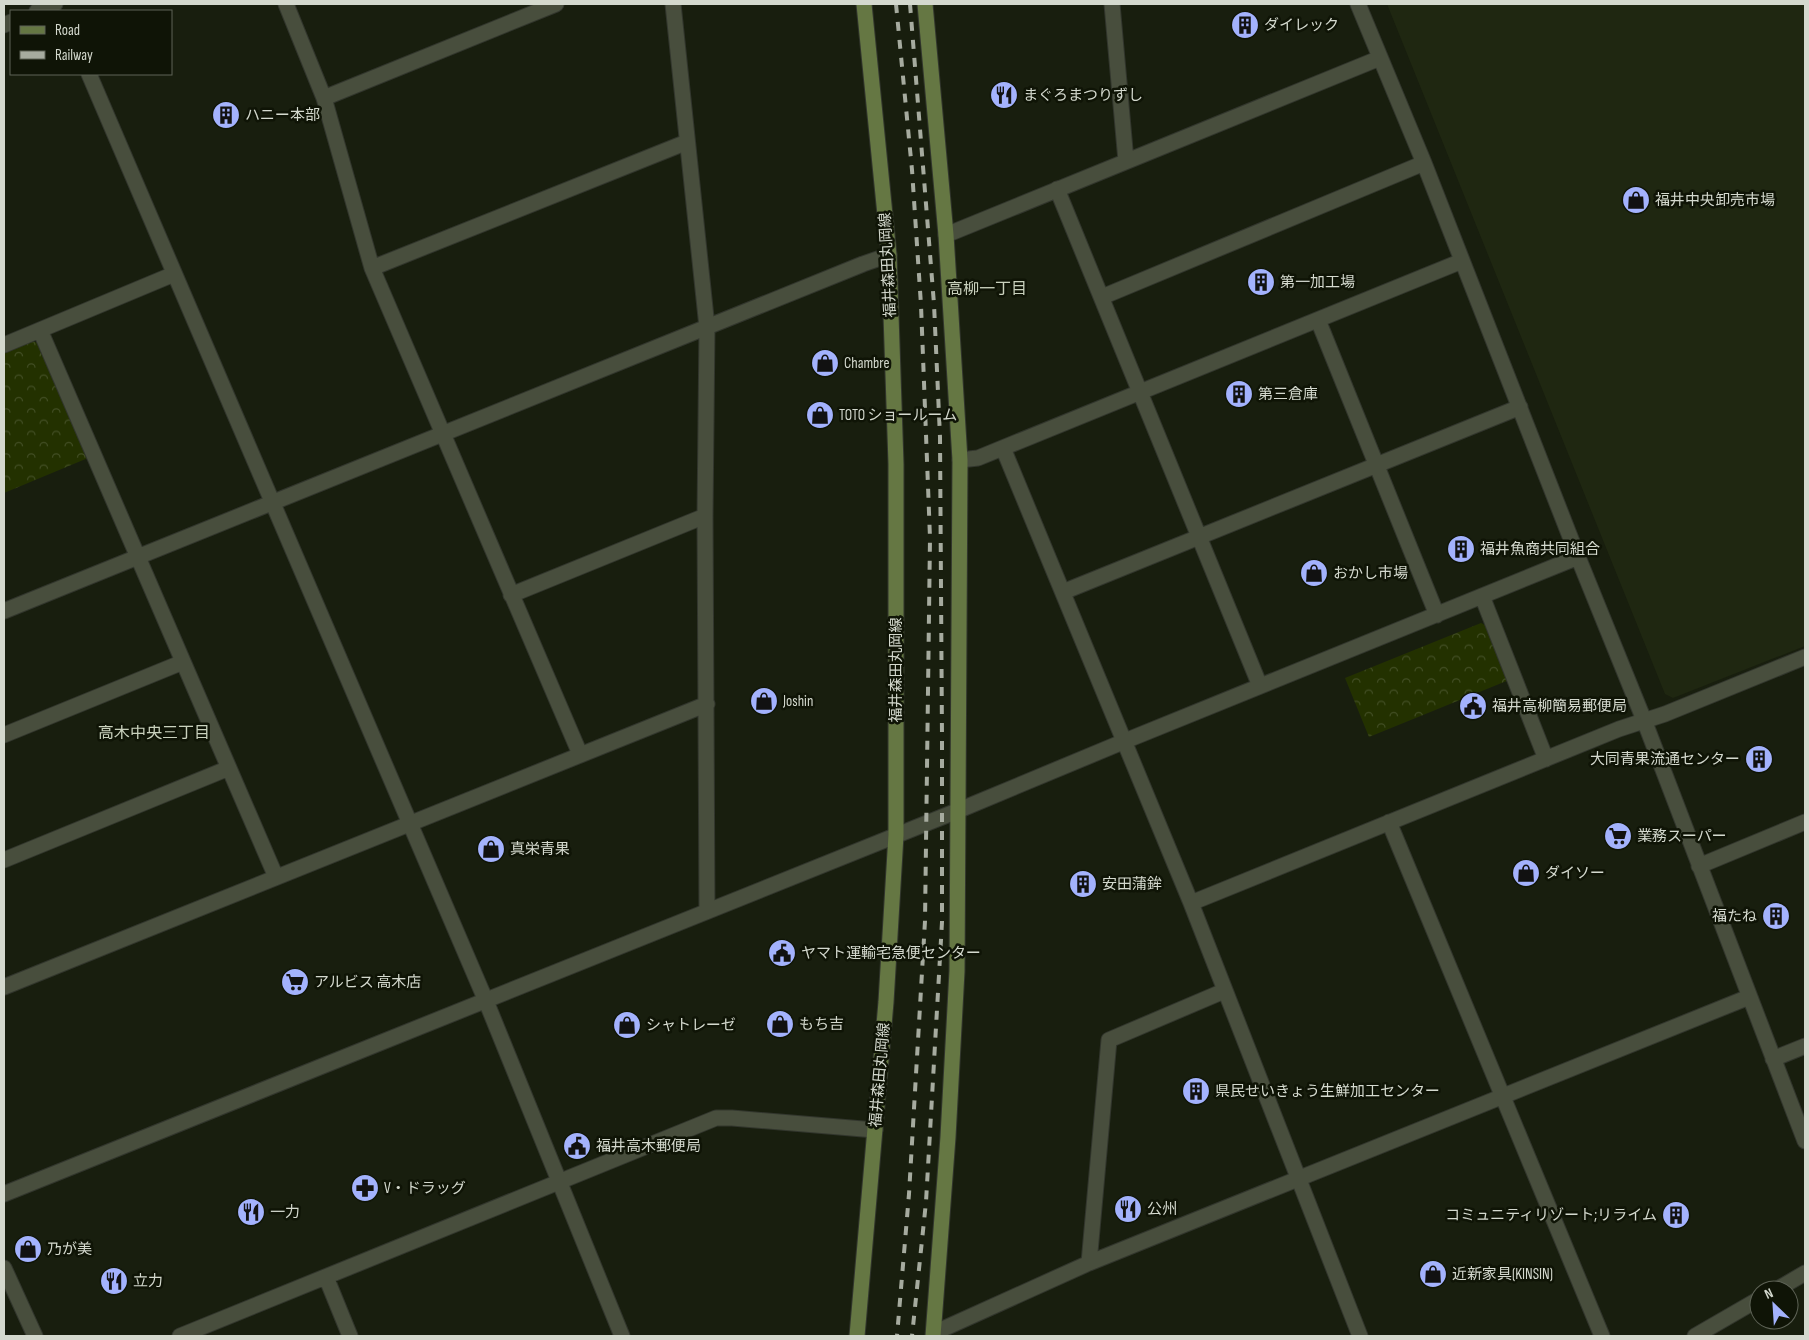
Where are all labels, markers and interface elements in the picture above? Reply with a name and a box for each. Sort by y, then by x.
legend [10,10,172,75]
building icon: ダイレック [1230,10,1260,40]
place label: ダイレック [1264,16,1339,35]
text: Road [55,21,80,40]
text: Railway [55,46,93,65]
restaurant icon: まぐろまつりずし [989,80,1019,110]
place label: まぐろまつりずし [1023,86,1143,105]
building icon: ハニー本部 [211,100,241,130]
place label: ハニー本部 [245,106,320,125]
shop icon: 福井中央卸売市場 [1621,185,1651,215]
place label: 福井中央卸売市場 [1655,191,1775,210]
street label: 福井森田丸岡線 [876,212,900,318]
building icon: 第一加工場 [1246,267,1276,297]
place label: 第一加工場 [1280,273,1355,292]
district label: 高柳一丁目 [947,280,1027,299]
shop icon: Chambre [810,348,840,378]
place label: Chambre [844,354,889,373]
building icon: 第三倉庫 [1224,379,1254,409]
place label: 第三倉庫 [1258,385,1318,404]
shop icon: TOTO ショールーム [805,400,835,430]
place label: TOTO ショールーム [839,406,957,425]
building icon: 福井魚商共同組合 [1446,534,1476,564]
place label: 福井魚商共同組合 [1480,540,1600,559]
shop icon: おかし市場 [1299,558,1329,588]
place label: おかし市場 [1333,564,1408,583]
street label: 福井森田丸岡線 [887,617,906,723]
shop icon: Joshin [749,686,779,716]
public building icon: 福井高柳簡易郵便局 [1458,691,1488,721]
place label: Joshin [782,692,813,711]
place label: 福井高柳簡易郵便局 [1492,697,1627,716]
district label: 高木中央三丁目 [98,724,210,743]
building icon: 大同青果流通センター [1744,744,1774,774]
place label: 大同青果流通センター [1590,750,1740,769]
supermarket icon: 業務スーパー [1603,821,1633,851]
place label: 業務スーパー [1637,827,1727,846]
shop icon: 真栄青果 [476,834,506,864]
place label: 真栄青果 [510,840,570,859]
shop icon: ダイソー [1511,858,1541,888]
place label: ダイソー [1545,864,1605,883]
building icon: 安田蒲鉾 [1068,869,1098,899]
place label: 安田蒲鉾 [1102,875,1162,894]
building icon: 福たね [1761,901,1791,931]
place label: 福たね [1712,907,1757,926]
public building icon: ヤマト運輸宅急便センター [767,938,797,968]
place label: ヤマト運輸宅急便センター [801,944,981,963]
supermarket icon: アルビス 高木店 [280,967,310,997]
place label: アルビス 高木店 [314,973,421,992]
shop icon: もち吉 [765,1009,795,1039]
shop icon: シャトレーゼ [612,1010,642,1040]
place label: もち吉 [799,1015,844,1034]
place label: シャトレーゼ [646,1016,736,1035]
street label: 福井森田丸岡線 [866,1022,894,1128]
building icon: 県民せいきょう生鮮加工センター [1181,1076,1211,1106]
place label: 県民せいきょう生鮮加工センター [1215,1082,1440,1101]
public building icon: 福井高木郵便局 [562,1131,592,1161]
place label: 福井高木郵便局 [596,1137,701,1156]
pharmacy icon: V・ドラッグ [350,1173,380,1203]
place label: V・ドラッグ [384,1179,466,1198]
restaurant icon: 公州 [1113,1194,1143,1224]
restaurant icon: 一力 [236,1197,266,1227]
place label: 公州 [1147,1200,1177,1219]
building icon: コミュニティリゾート;リライム [1661,1200,1691,1230]
place label: 一力 [270,1203,300,1222]
place label: コミュニティリゾート;リライム [1445,1206,1657,1225]
shop icon: 乃が美 [13,1234,43,1264]
place label: 乃が美 [47,1240,92,1259]
shop icon: 近新家具(KINSIN) [1418,1259,1448,1289]
place label: 近新家具(KINSIN) [1452,1265,1553,1284]
restaurant icon: 立力 [99,1266,129,1296]
place label: 立力 [133,1272,163,1291]
north arrow [1749,1280,1799,1330]
text: N [1762,1284,1776,1303]

